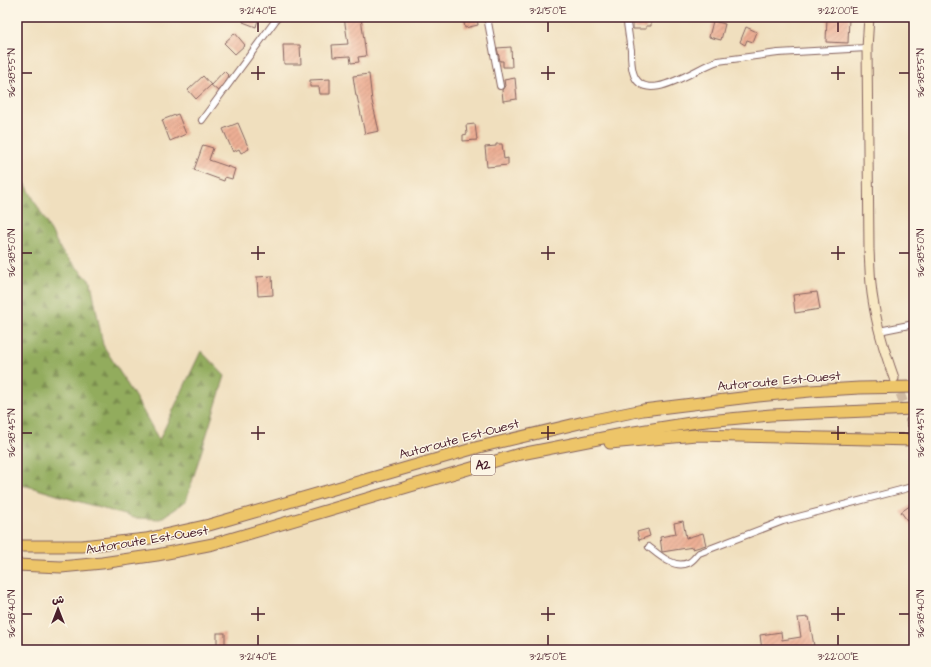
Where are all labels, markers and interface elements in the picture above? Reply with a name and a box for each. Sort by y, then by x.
text: 3°21'40"E [239,4,277,18]
text: 3°21'50"E [529,4,567,18]
text: 3°22'00"E [817,4,859,18]
text: 36°38'55"N [5,48,19,98]
text: 36°38'55"N [914,48,928,98]
text: 36°38'50"N [5,229,19,277]
text: 36°38'50"N [914,229,928,277]
street label: Autoroute Est-Ouest [717,367,842,395]
text: 36°38'45"N [5,408,19,458]
text: 36°38'45"N [914,408,928,458]
street label: Autoroute Est-Ouest [397,414,522,464]
road number: A2 [471,455,495,475]
street label: Autoroute Est-Ouest [84,521,210,559]
north arrow [38,589,78,629]
text: 36°38'40"N [5,590,19,638]
text: 36°38'40"N [914,590,928,638]
text: ش [52,592,64,607]
text: 3°21'40"E [239,650,277,664]
text: 3°21'50"E [529,650,567,664]
text: 3°22'00"E [817,650,859,664]

